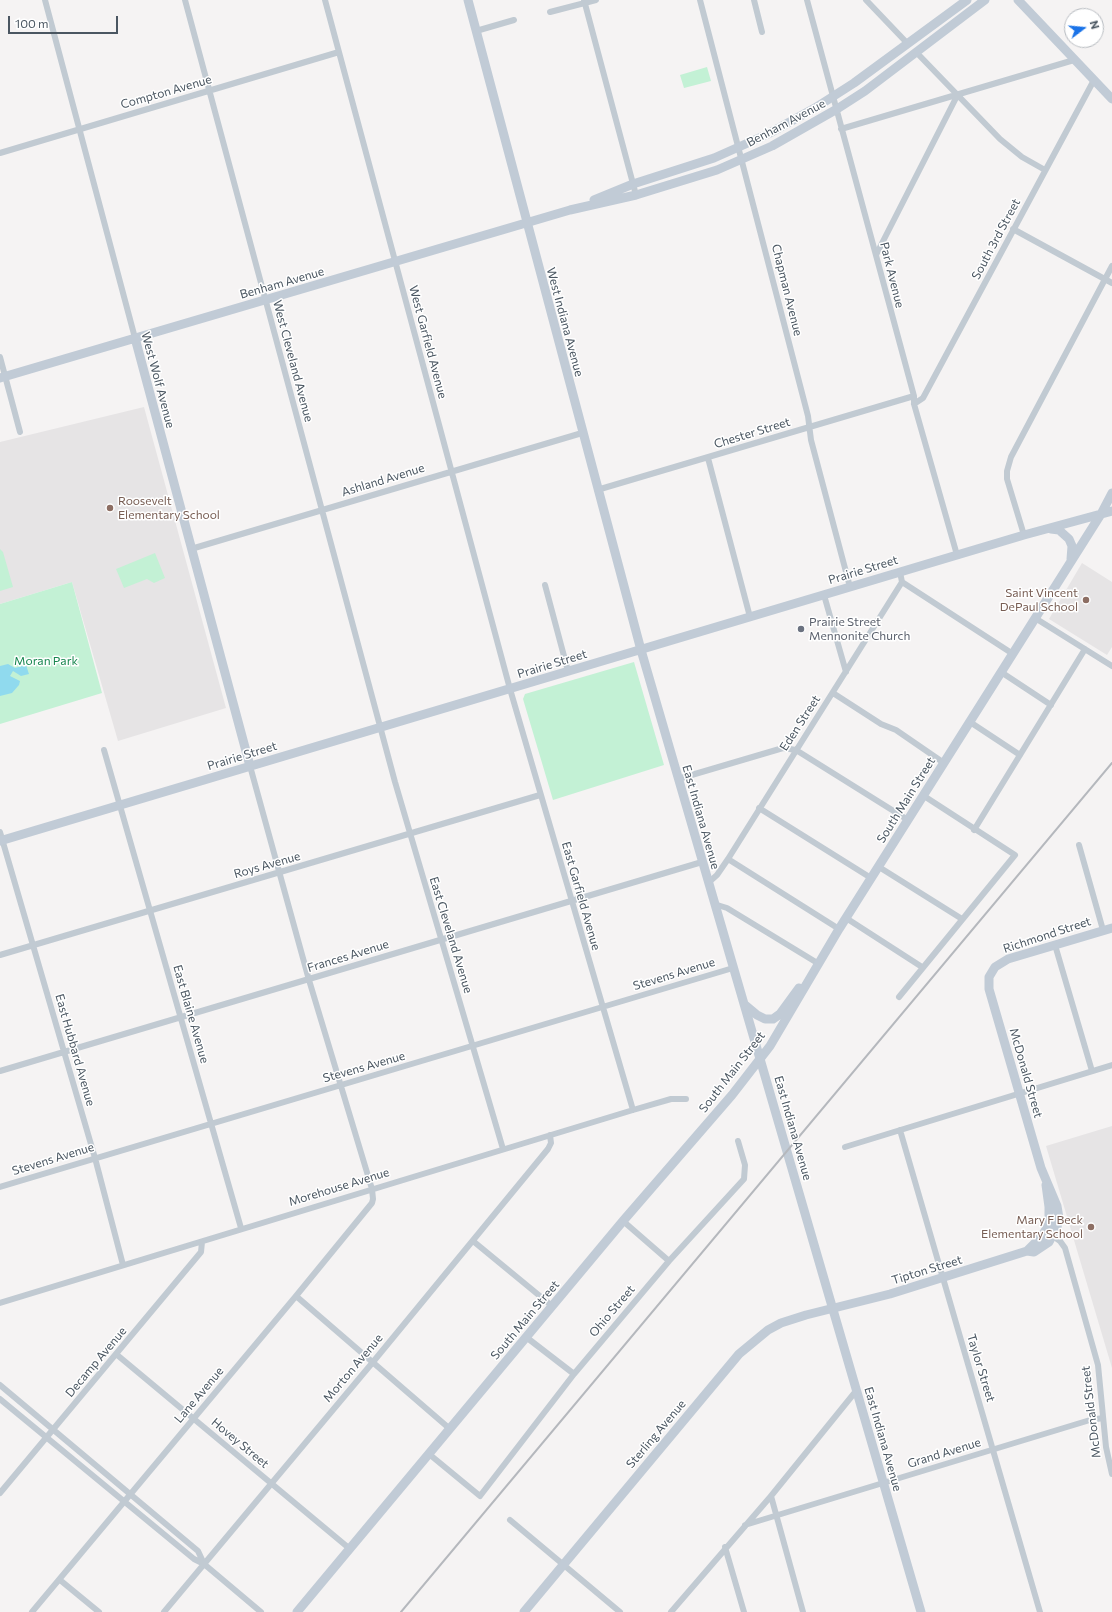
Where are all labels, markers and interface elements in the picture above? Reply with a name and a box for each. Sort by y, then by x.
scale bar [10,8,120,34]
north arrow [1064,8,1104,48]
text: 100 m [15,16,49,30]
text: N [1088,19,1102,31]
street label: Compton Avenue [119,72,213,112]
street label: Benham Avenue [744,96,828,150]
street label: South 3rd Street [969,196,1023,282]
street label: Park Avenue [877,241,907,309]
street label: Chapman Avenue [769,242,805,338]
street label: Benham Avenue [238,264,326,302]
street label: West Indiana Avenue [544,266,586,378]
street label: West Garfield Avenue [406,284,450,400]
street label: West Cleveland Avenue [270,299,316,423]
street label: West Wolf Avenue [138,330,178,430]
street label: Chester Street [712,415,792,451]
street label: Ashland Avenue [340,461,426,499]
place label: Roosevelt Elementary School [118,494,220,522]
marker: Roosevelt Elementary School [105,503,115,513]
street label: Prairie Street [826,553,900,587]
place label: Saint Vincent DePaul School [1000,586,1078,614]
marker: Saint Vincent DePaul School [1081,595,1091,605]
place label: Prairie Street Mennonite Church [809,615,910,643]
marker: Prairie Street Mennonite Church [796,624,806,634]
street label: Prairie Street [515,647,589,681]
park label: Moran Park [14,654,78,668]
street label: Eden Street [777,692,823,754]
street label: Prairie Street [205,739,279,773]
street label: South Main Street [874,754,938,846]
street label: East Indiana Avenue [679,763,723,871]
street label: East Garfield Avenue [559,840,603,952]
street label: Roys Avenue [232,849,302,881]
street label: East Cleveland Avenue [426,875,476,995]
street label: Richmond Street [1001,914,1093,956]
street label: Frances Avenue [305,937,391,975]
street label: Stevens Avenue [631,955,717,993]
street label: East Blaine Avenue [170,963,212,1065]
street label: East Hubbard Avenue [52,992,98,1108]
street label: McDonald Street [1006,1026,1046,1120]
street label: South Main Street [696,1029,768,1115]
street label: Stevens Avenue [321,1048,407,1086]
street label: East Indiana Avenue [771,1074,815,1182]
street label: Stevens Avenue [10,1140,96,1178]
street label: Morehouse Avenue [287,1165,391,1209]
place label: Mary F Beck Elementary School [981,1213,1083,1241]
marker: Mary F Beck Elementary School [1086,1222,1096,1232]
street label: Tipton Street [890,1252,964,1288]
street label: South Main Street [488,1278,562,1362]
street label: Ohio Street [586,1282,638,1340]
street label: Decamp Avenue [62,1324,130,1400]
street label: Morton Avenue [320,1331,386,1405]
street label: Taylor Street [964,1332,998,1404]
street label: Lane Avenue [171,1364,227,1426]
street label: McDonald Street [1078,1365,1104,1459]
street label: East Indiana Avenue [861,1385,905,1493]
street label: Sterling Avenue [623,1397,689,1471]
street label: Hovey Street [208,1415,272,1471]
street label: Grand Avenue [906,1435,982,1471]

